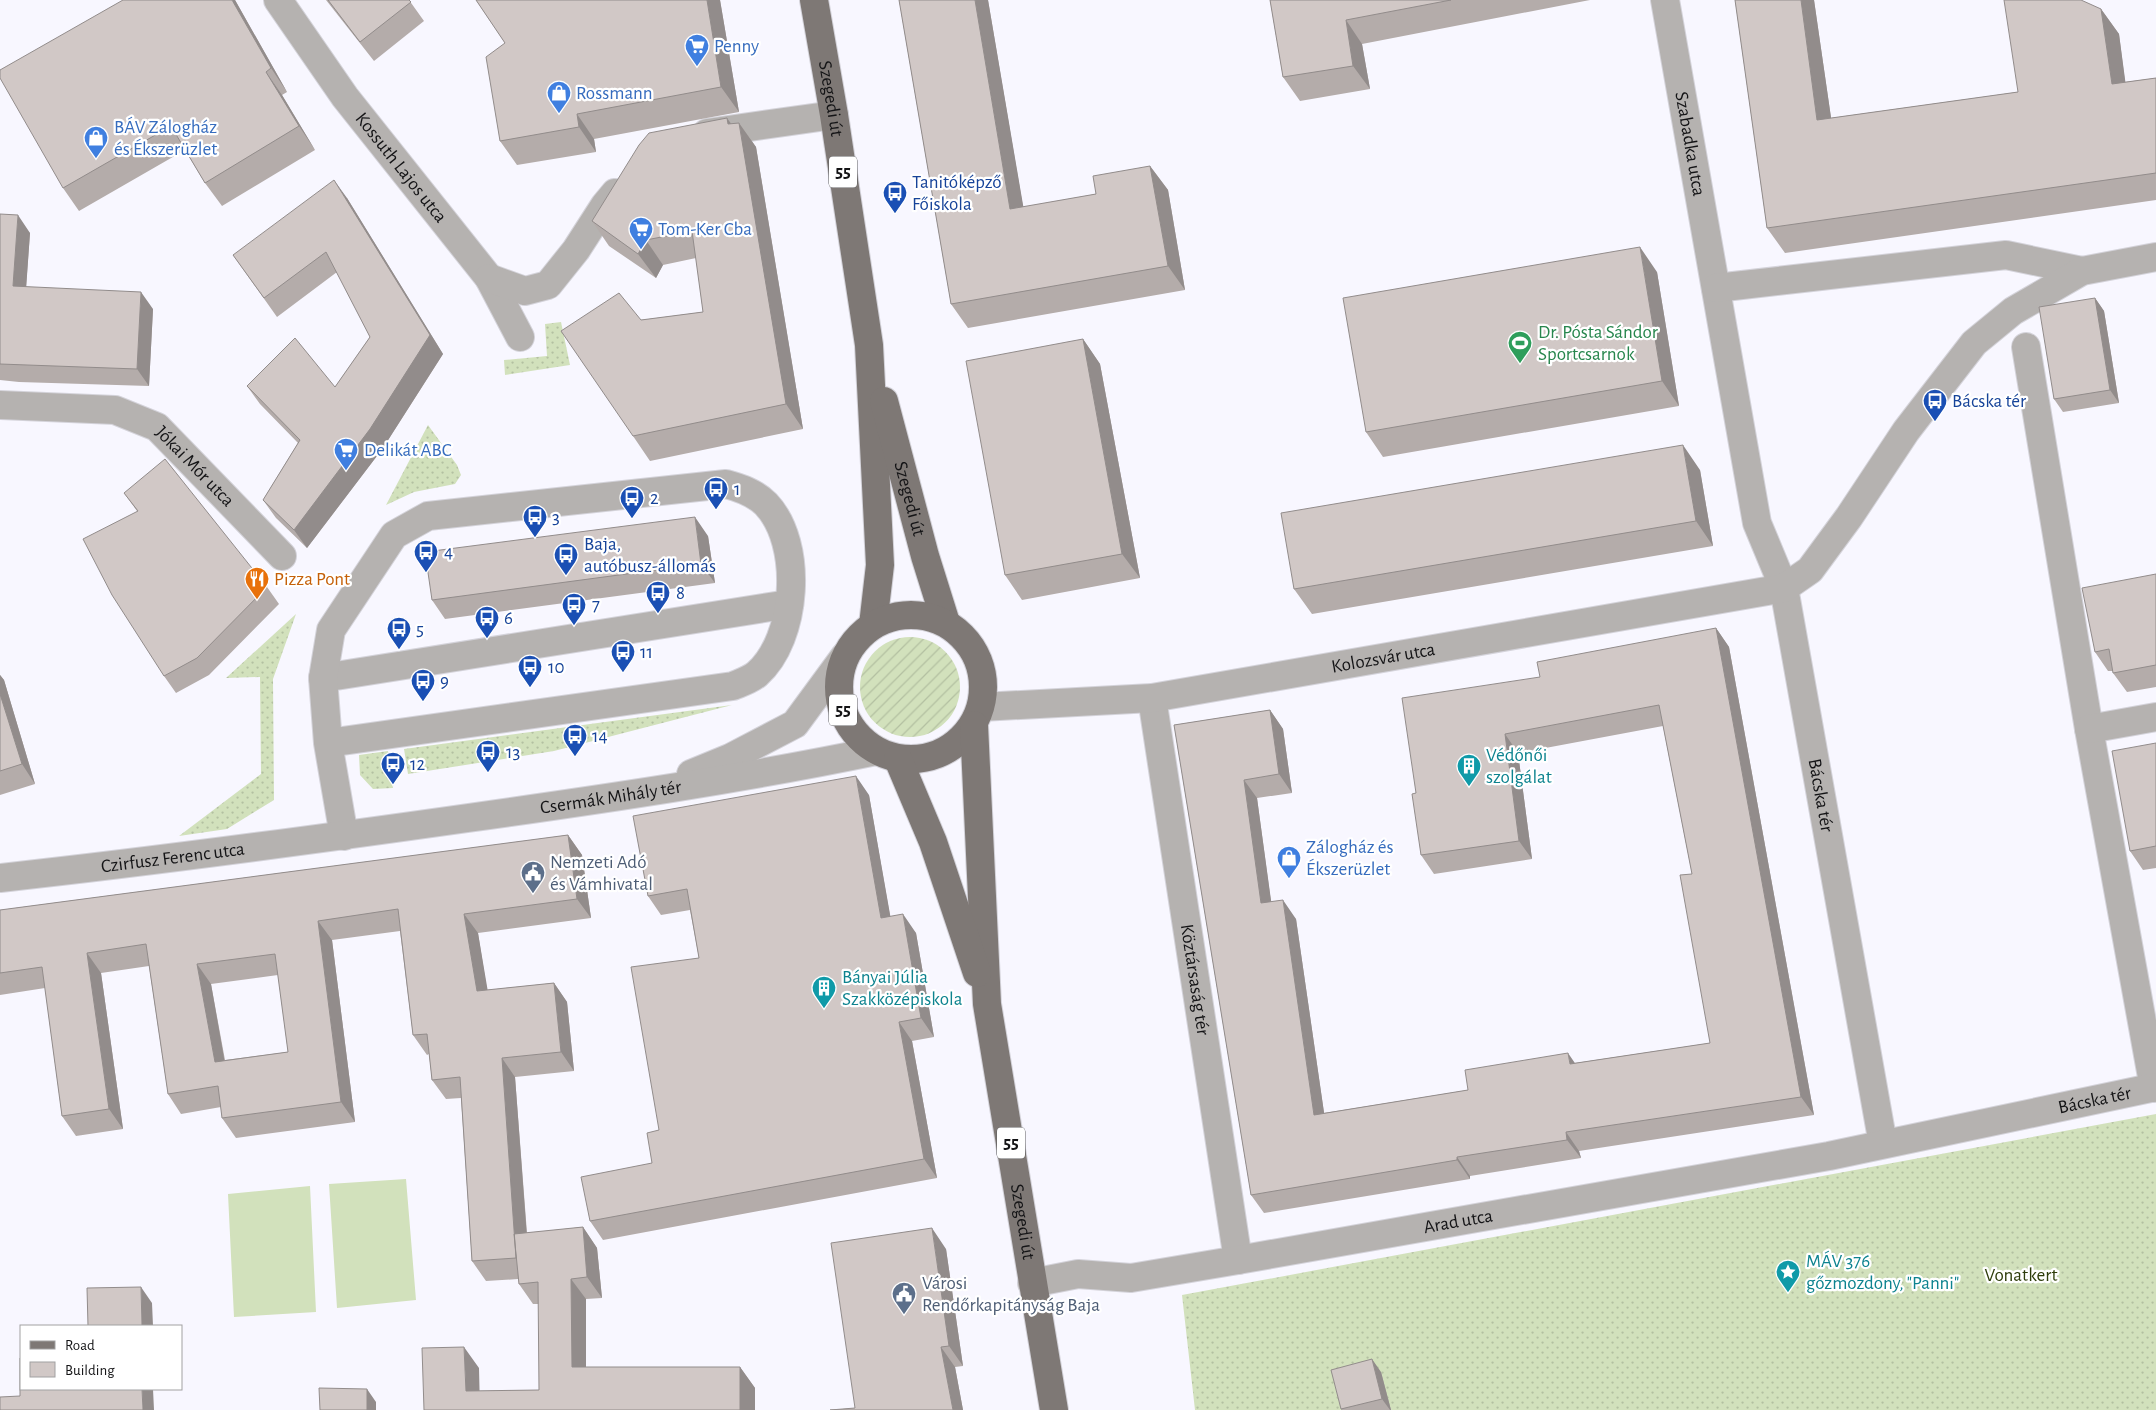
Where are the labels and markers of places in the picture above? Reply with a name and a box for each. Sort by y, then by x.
supermarket icon: Penny [684,33,710,67]
place label: Penny [714,37,759,56]
shop icon: Rossmann [546,80,572,114]
place label: Rossmann [576,84,652,103]
place label: BÁV Zálogház és Ékszerüzlet [114,116,217,159]
shop icon: BÁV Zálogház és Ékszerüzlet [83,125,109,159]
place label: Tanitóképző Főiskola [912,173,1002,214]
bus stop icon: Tanitóképző Főiskola [882,180,908,214]
supermarket icon: Tom-Ker Cba [628,216,654,250]
place label: Tom-Ker Cba [658,220,752,239]
place label: Dr. Pósta Sándor Sportcsarnok [1538,323,1658,364]
sports icon: Dr. Pósta Sándor Sportcsarnok [1507,330,1533,364]
bus stop icon: Bácska tér [1922,388,1948,422]
place label: Bácska tér [1952,392,2026,411]
supermarket icon: Delikát ABC [333,437,359,471]
place label: Delikát ABC [364,441,452,460]
bus stop icon: 1 [703,476,729,510]
place label: 1 [734,480,741,499]
bus stop icon: 2 [619,485,645,519]
place label: 2 [650,489,659,508]
bus stop icon: 3 [522,504,548,538]
place label: 3 [552,508,560,527]
place label: Baja, autóbusz-állomás [584,535,716,576]
bus stop icon: 4 [413,539,439,573]
bus stop icon: Baja, autóbusz-állomás [553,542,579,576]
place label: 4 [444,543,453,562]
restaurant icon: Pizza Pont [244,566,270,600]
place label: Pizza Pont [274,570,350,589]
bus stop icon: 8 [645,580,671,614]
place label: 8 [676,584,685,603]
bus stop icon: 7 [561,592,587,626]
place label: 7 [592,596,600,615]
bus stop icon: 6 [474,605,500,639]
place label: 6 [504,609,513,628]
bus stop icon: 5 [386,616,412,650]
place label: 5 [416,620,424,639]
bus stop icon: 11 [610,639,636,673]
place label: 11 [640,643,653,662]
bus stop icon: 10 [517,654,543,688]
place label: 10 [548,658,565,677]
bus stop icon: 9 [410,668,436,702]
place label: 9 [440,672,449,691]
bus stop icon: 14 [562,723,588,757]
place label: 14 [592,727,608,746]
bus stop icon: 13 [475,739,501,773]
place label: 13 [506,743,520,762]
place label: Védőnői szolgálat [1486,746,1552,787]
bus stop icon: 12 [380,751,406,785]
building icon: Védőnői szolgálat [1456,753,1482,787]
place label: 12 [410,755,426,774]
place label: Zálogház és Ékszerüzlet [1306,838,1394,879]
shop icon: Zálogház és Ékszerüzlet [1276,845,1302,879]
place label: Nemzeti Adó és Vámhivatal [550,853,653,894]
public building icon: Nemzeti Adó és Vámhivatal [520,860,546,894]
place label: Bányai Júlia Szakközépiskola [842,968,963,1009]
building icon: Bányai Júlia Szakközépiskola [811,975,837,1009]
place label: MÁV 376 gőzmozdony, "Panni" [1806,1250,1959,1293]
place icon: MÁV 376 gőzmozdony, "Panni" [1775,1259,1801,1293]
place label: Városi Rendőrkapitányság Baja [922,1274,1100,1315]
public building icon: Városi Rendőrkapitányság Baja [891,1281,917,1315]

